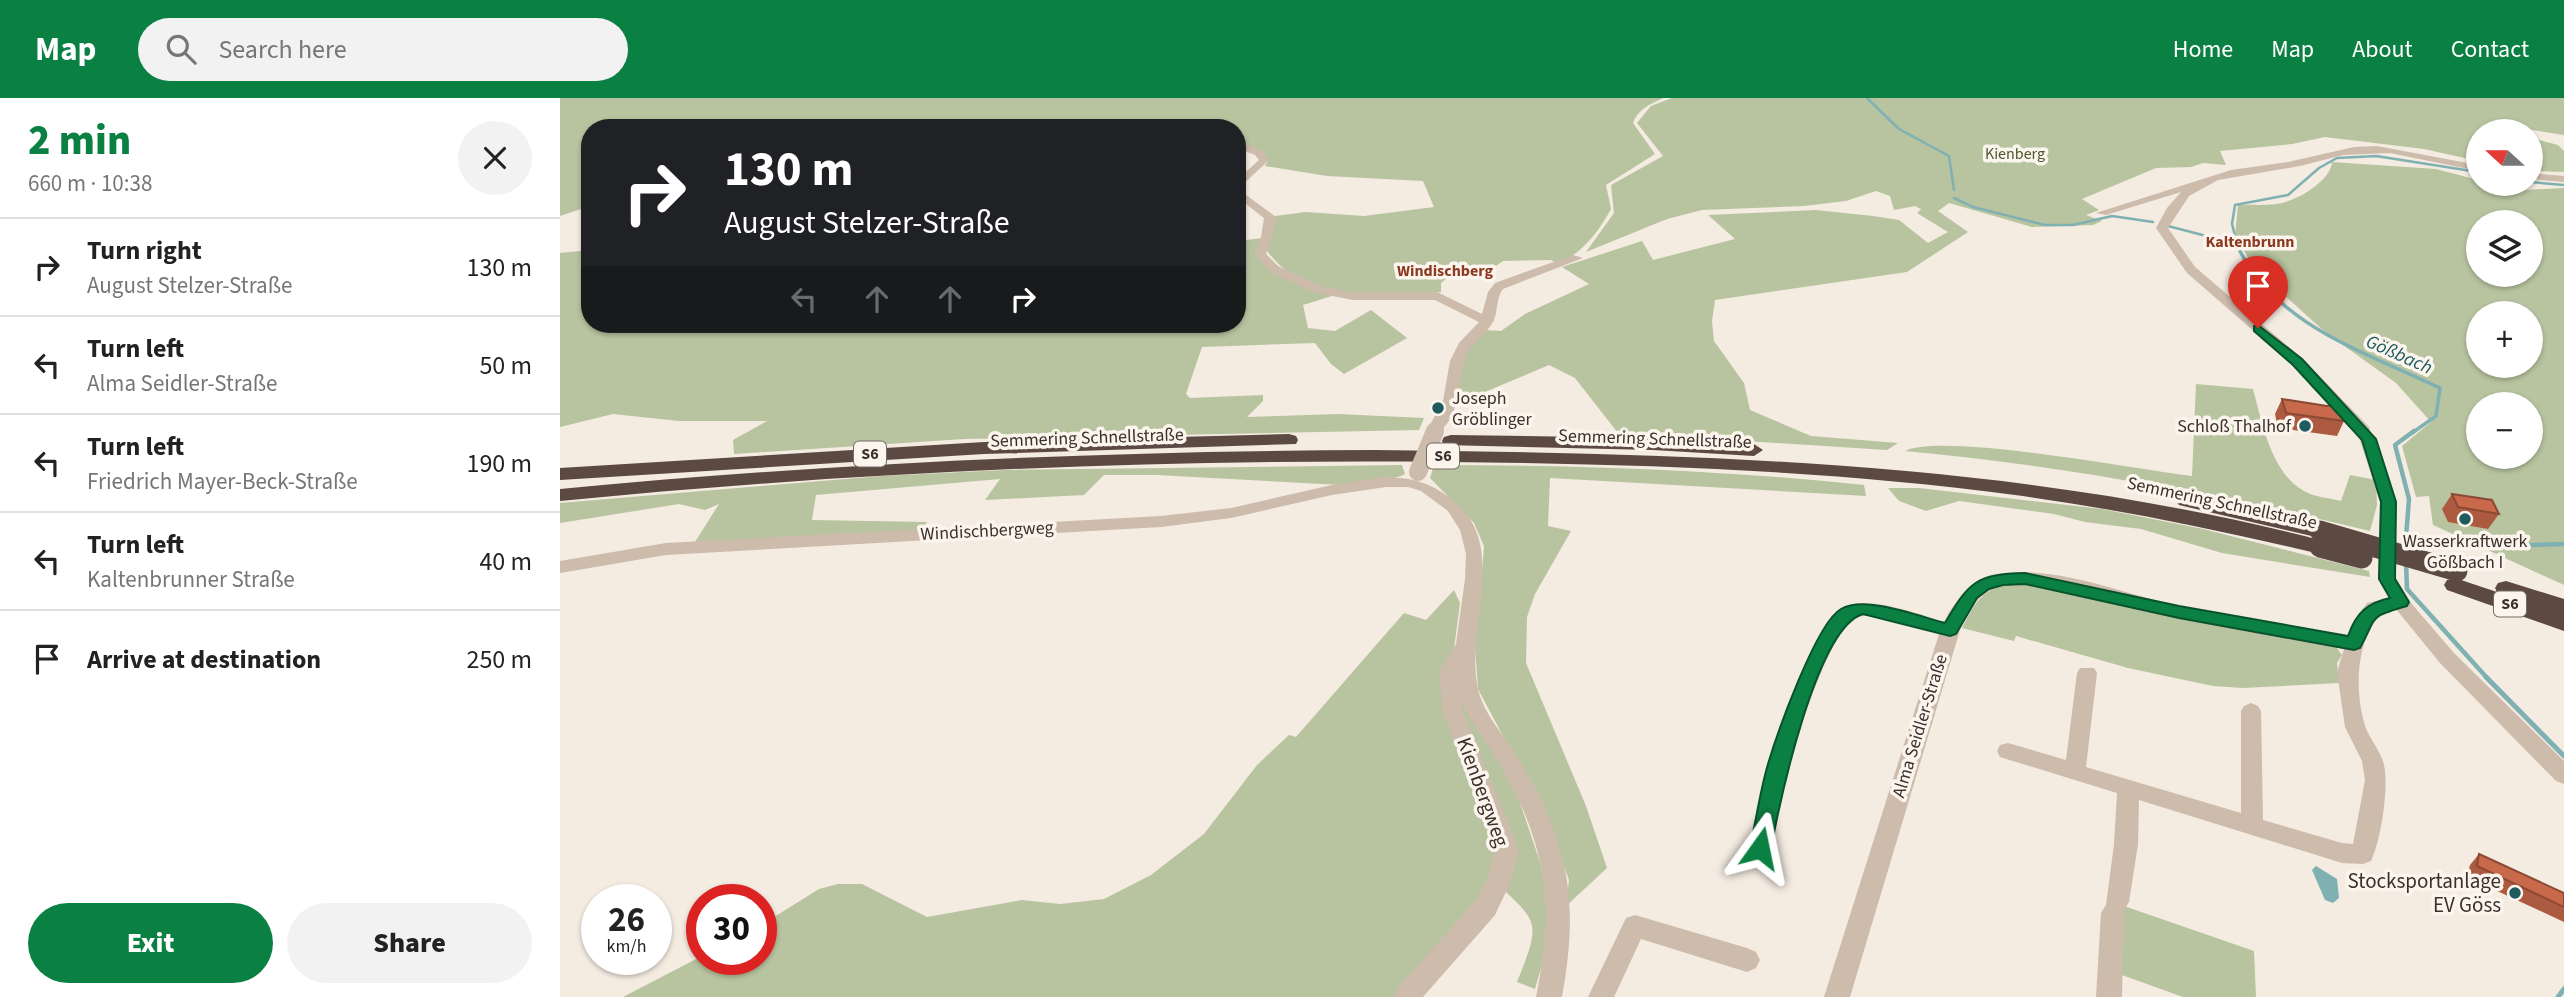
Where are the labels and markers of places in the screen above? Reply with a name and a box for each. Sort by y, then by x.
pin [2228,256,2288,328]
place label: Joseph Gröblinger [1452,386,1532,432]
marker: Joseph Gröblinger [1430,400,1446,416]
place label: Schloß Thalhof [2177,414,2292,439]
marker: Schloß Thalhof [2297,418,2313,434]
marker: Wasserkraftwerk Gößbach I [2457,511,2473,527]
place label: Wasserkraftwerk Gößbach I [2403,529,2527,575]
place label: Stocksportanlage EV Göss [2348,866,2501,920]
marker: Stocksportanlage EV Göss [2507,885,2523,901]

